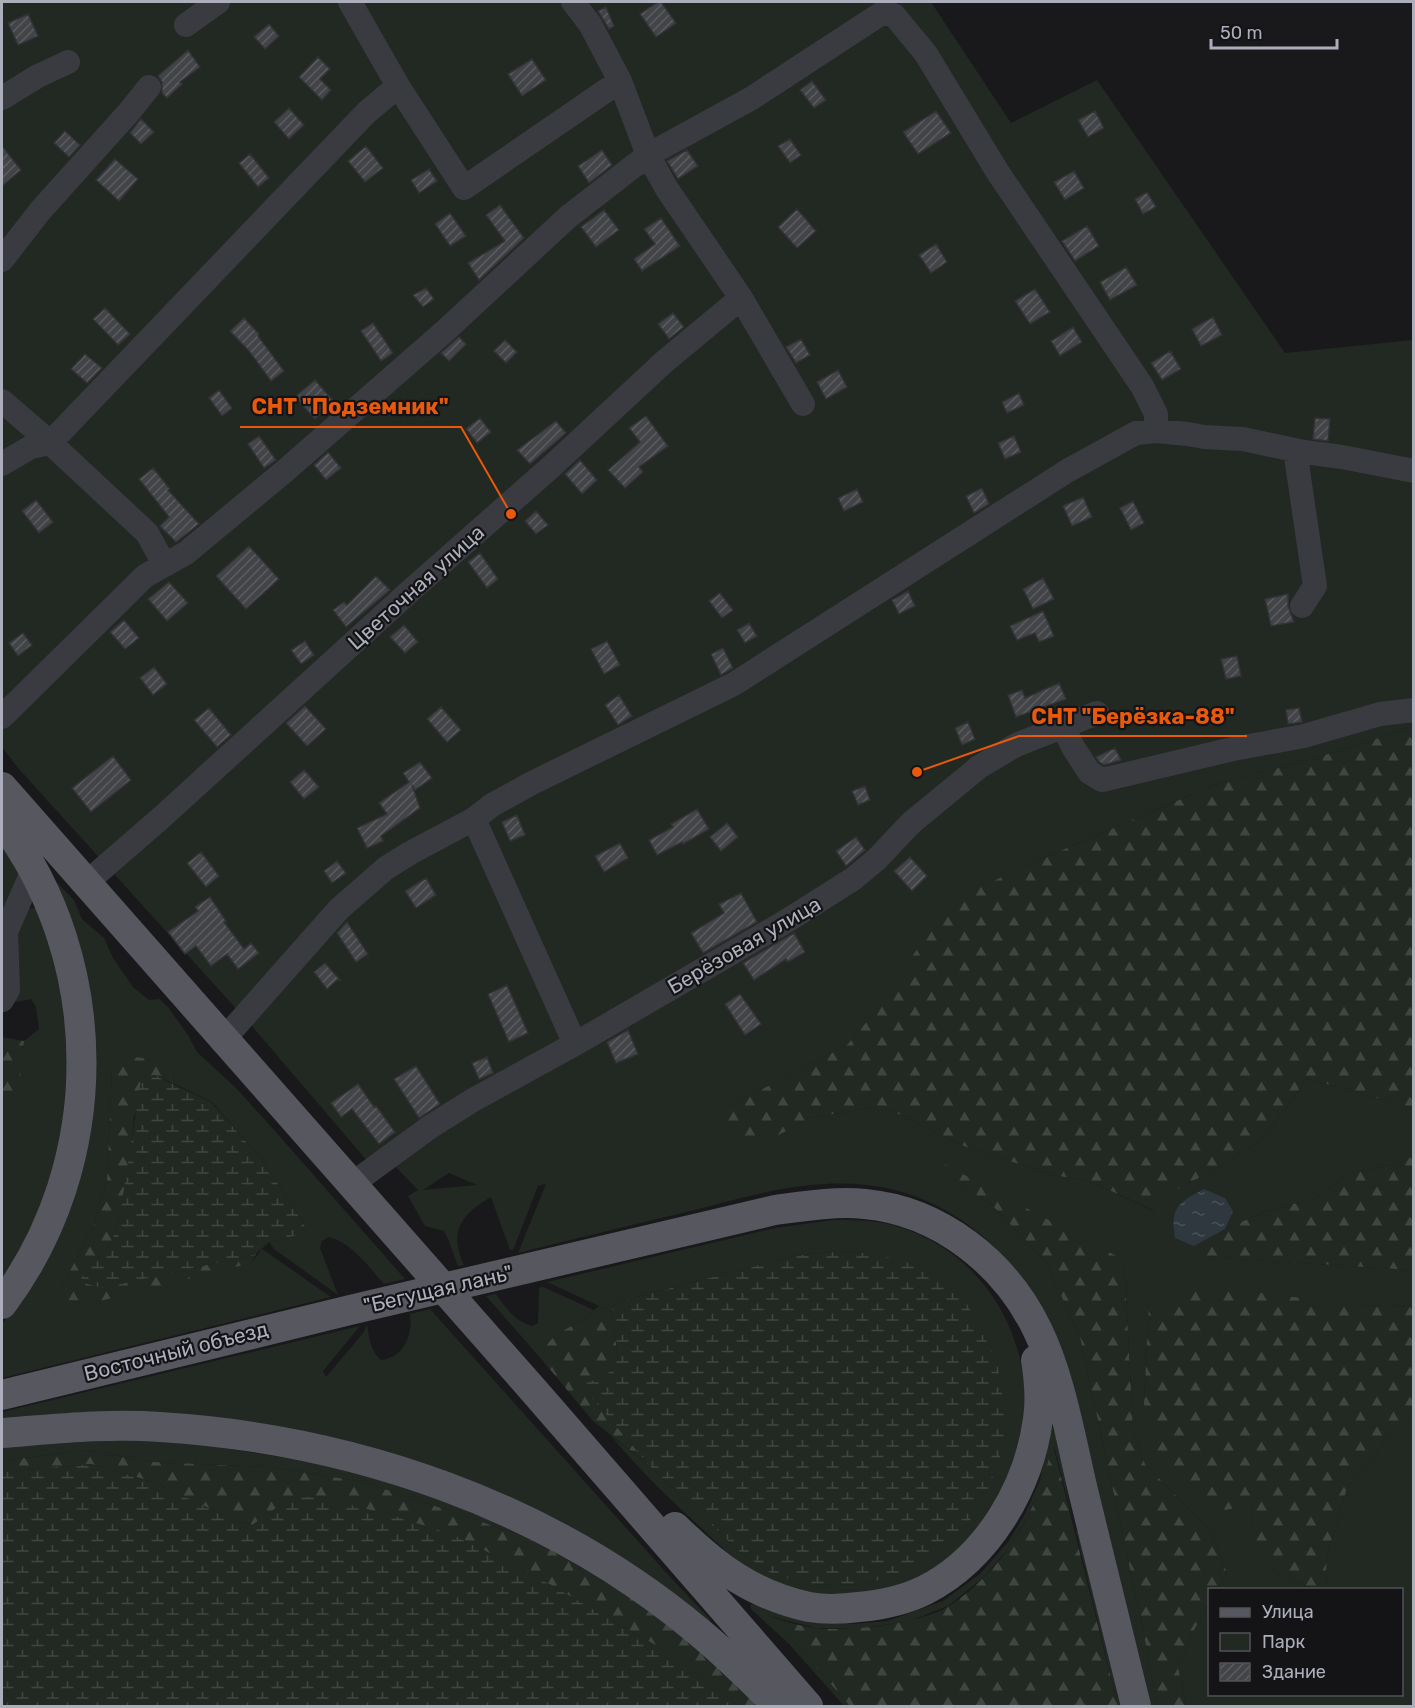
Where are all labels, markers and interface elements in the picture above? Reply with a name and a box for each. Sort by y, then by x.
scale bar [1211,12,1337,50]
text: 50 m [1220,22,1263,44]
callout: СНТ "Подземник" [240,387,461,427]
text: СНТ "Подземник" [251,393,449,420]
street label: Цветочная улица [343,519,489,655]
callout: СНТ "Берёзка-88" [1019,696,1247,736]
text: СНТ "Берёзка-88" [1031,703,1235,730]
street label: Берёзовая улица [663,891,825,999]
street label: "Бегущая лань" [361,1260,515,1318]
street label: Восточный объезд [81,1316,271,1386]
legend [1208,1588,1403,1696]
text: Улица [1262,1601,1314,1623]
text: Парк [1262,1631,1306,1653]
text: Здание [1262,1661,1326,1683]

